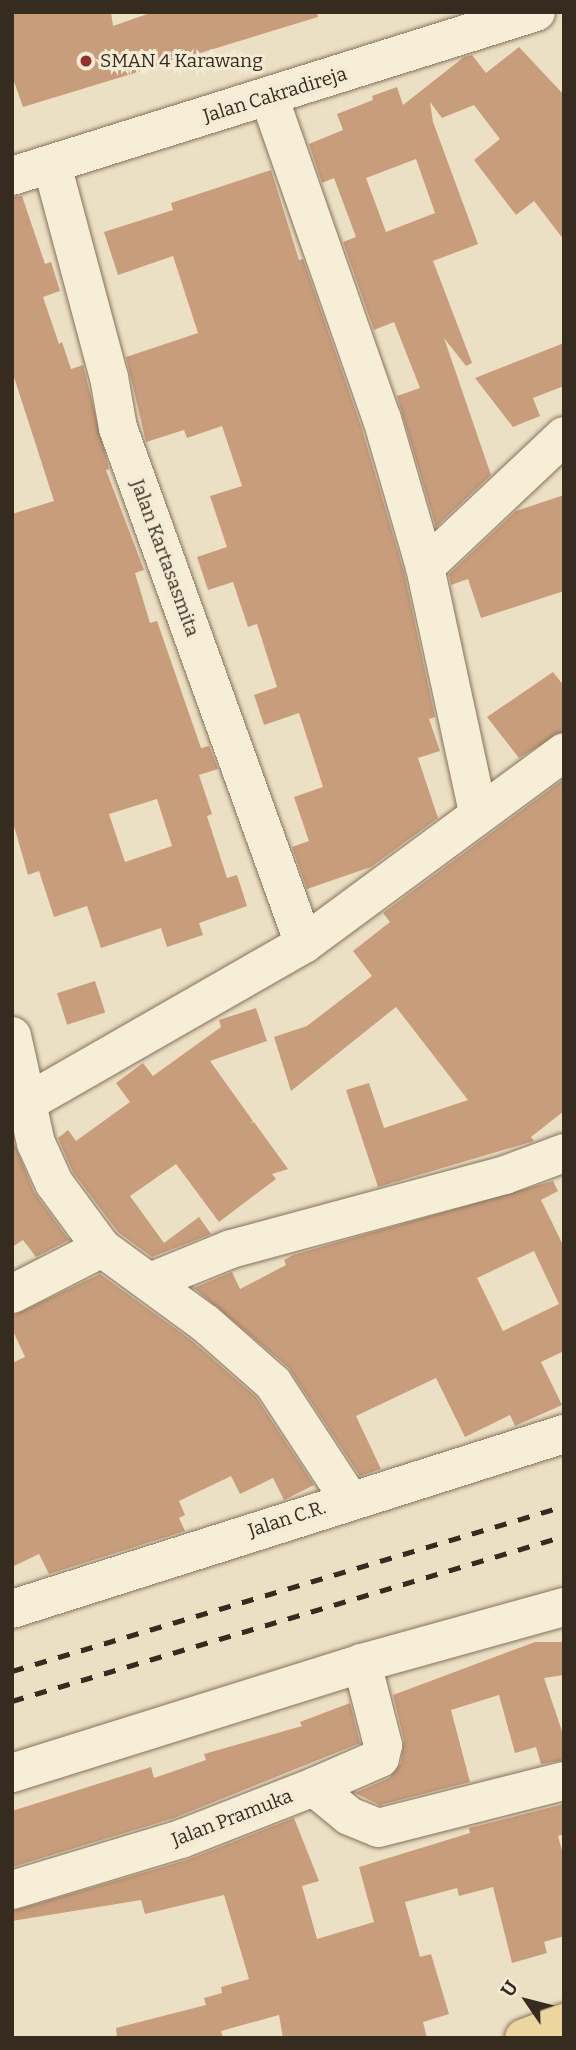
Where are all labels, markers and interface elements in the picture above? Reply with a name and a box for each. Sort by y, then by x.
place label: SMAN 4 Karawang [100,50,263,72]
marker: SMAN 4 Karawang [78,53,94,69]
street label: Jalan Cakradireja [200,62,350,128]
street label: Jalan Kartasasmita [126,476,204,640]
street label: Jalan C.R. [245,1496,329,1542]
street label: Jalan Pramuka [168,1784,296,1852]
north arrow [492,1966,562,2036]
text: U [496,1976,523,2001]

